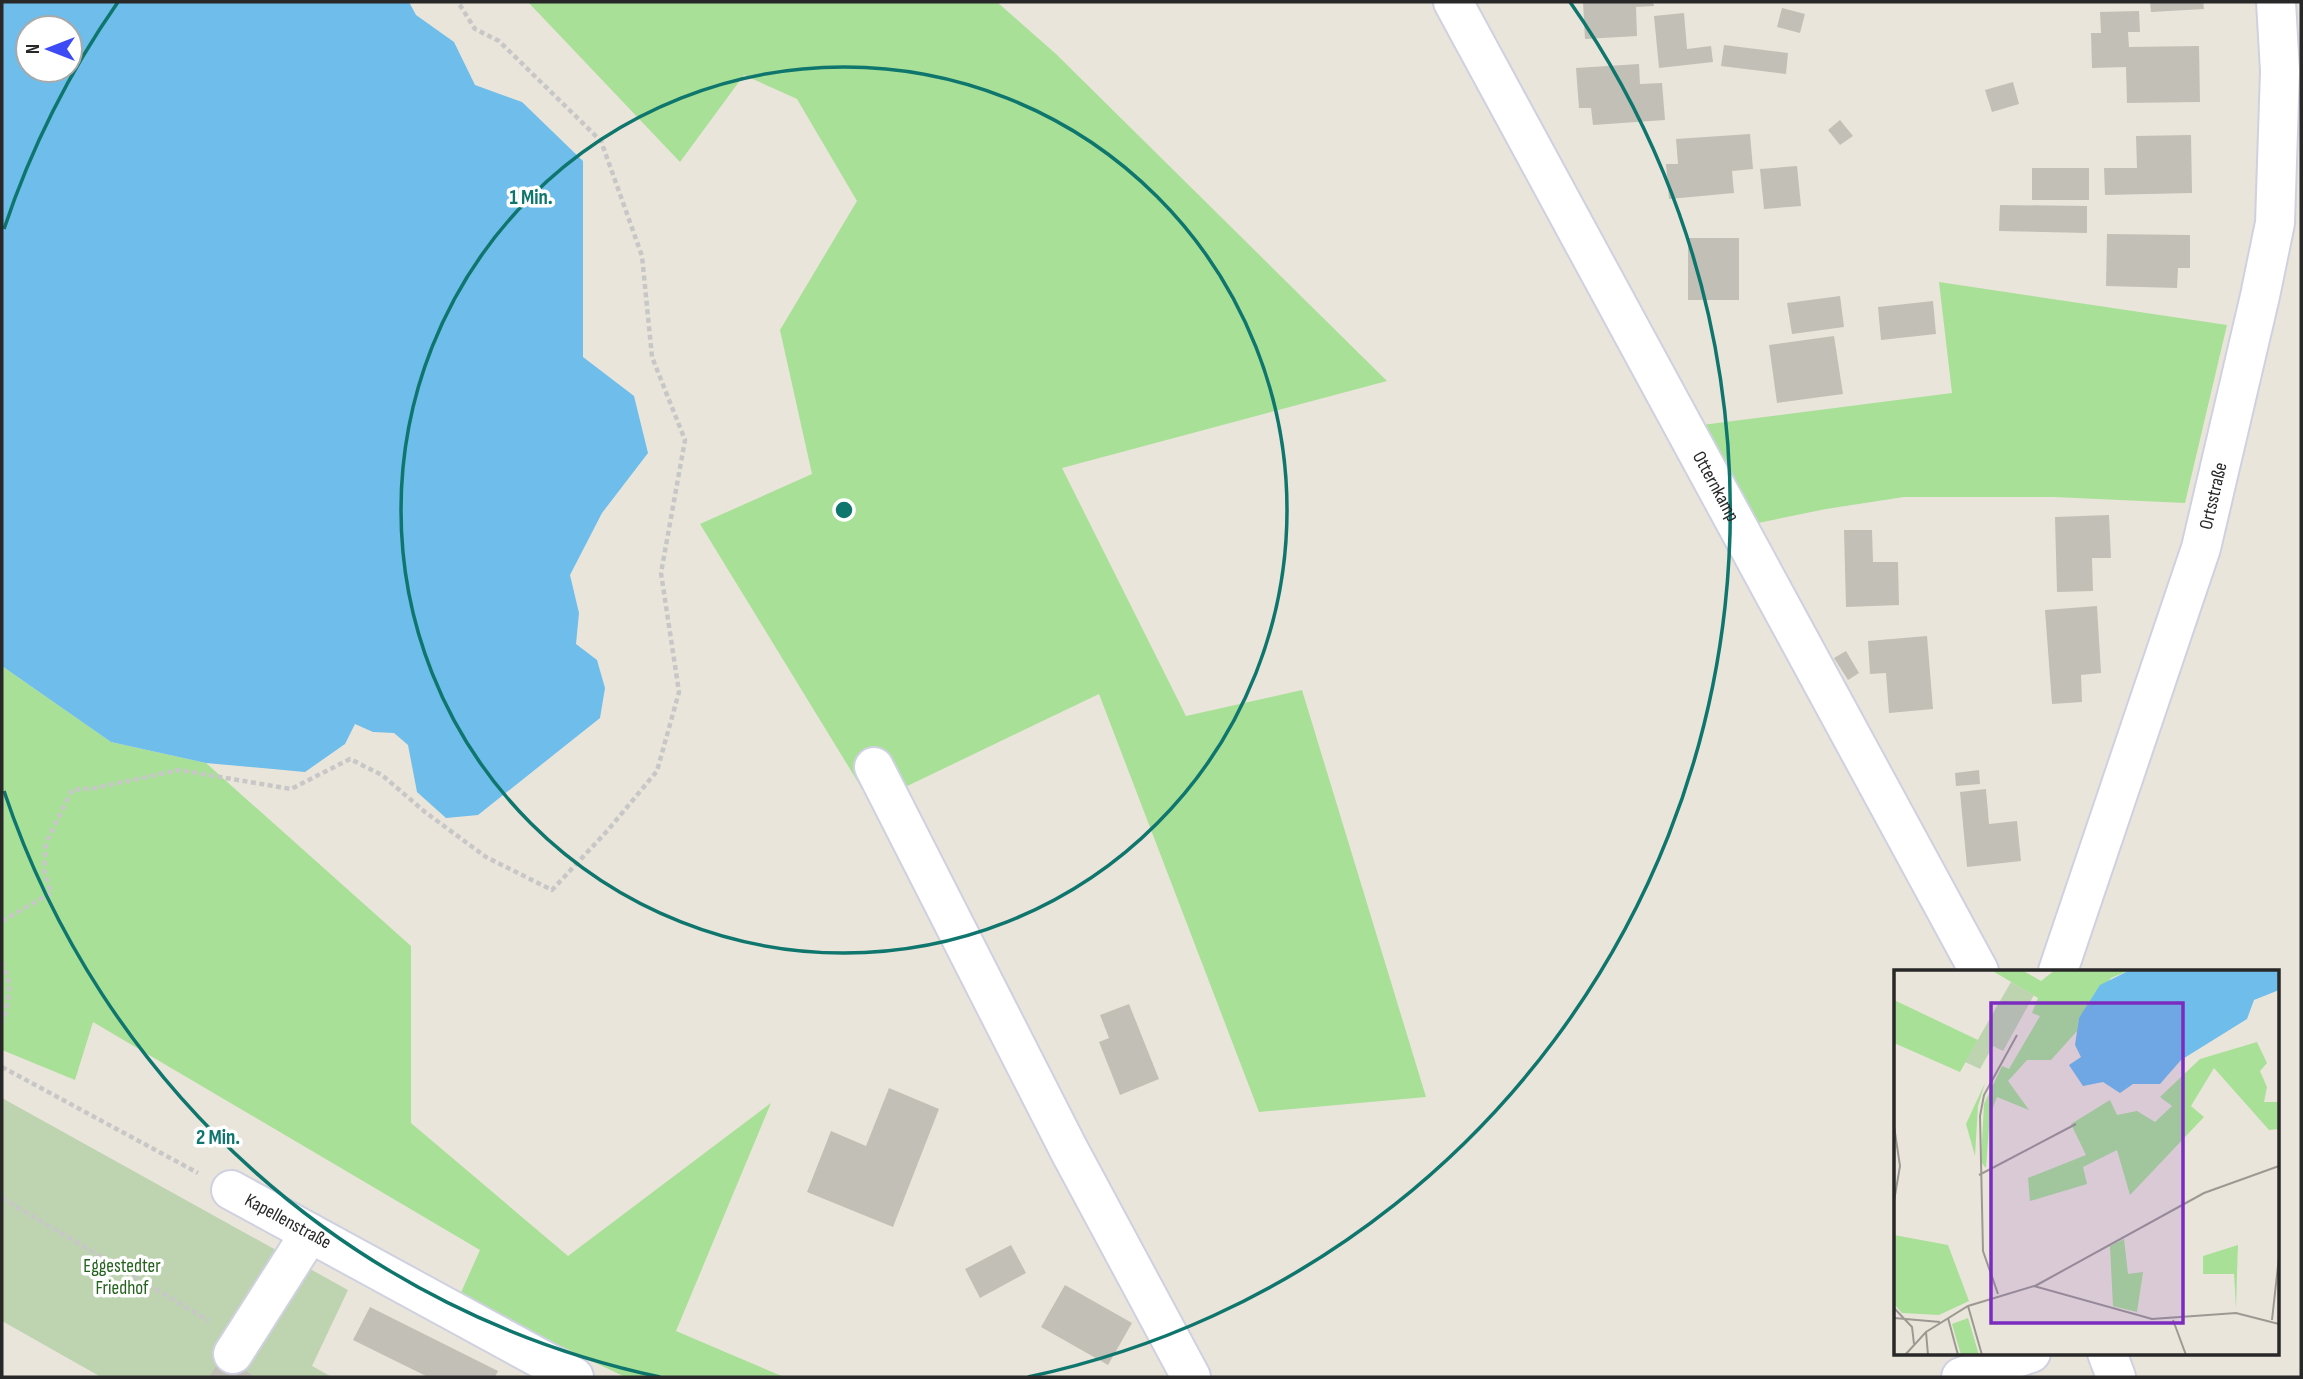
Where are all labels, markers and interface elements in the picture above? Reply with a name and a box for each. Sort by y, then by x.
north arrow [14,14,84,84]
text: N [22,44,45,54]
text: 1 Min. [509,185,553,210]
street label: Otternkamp [1687,447,1744,525]
street label: Ortsstraße [2194,460,2232,532]
centre of rings [832,498,856,522]
inset map [1894,970,2278,1354]
text: 2 Min. [196,1125,240,1150]
street label: Kapellenstraße [241,1188,335,1254]
park label: Eggestedter Friedhof [83,1255,161,1300]

